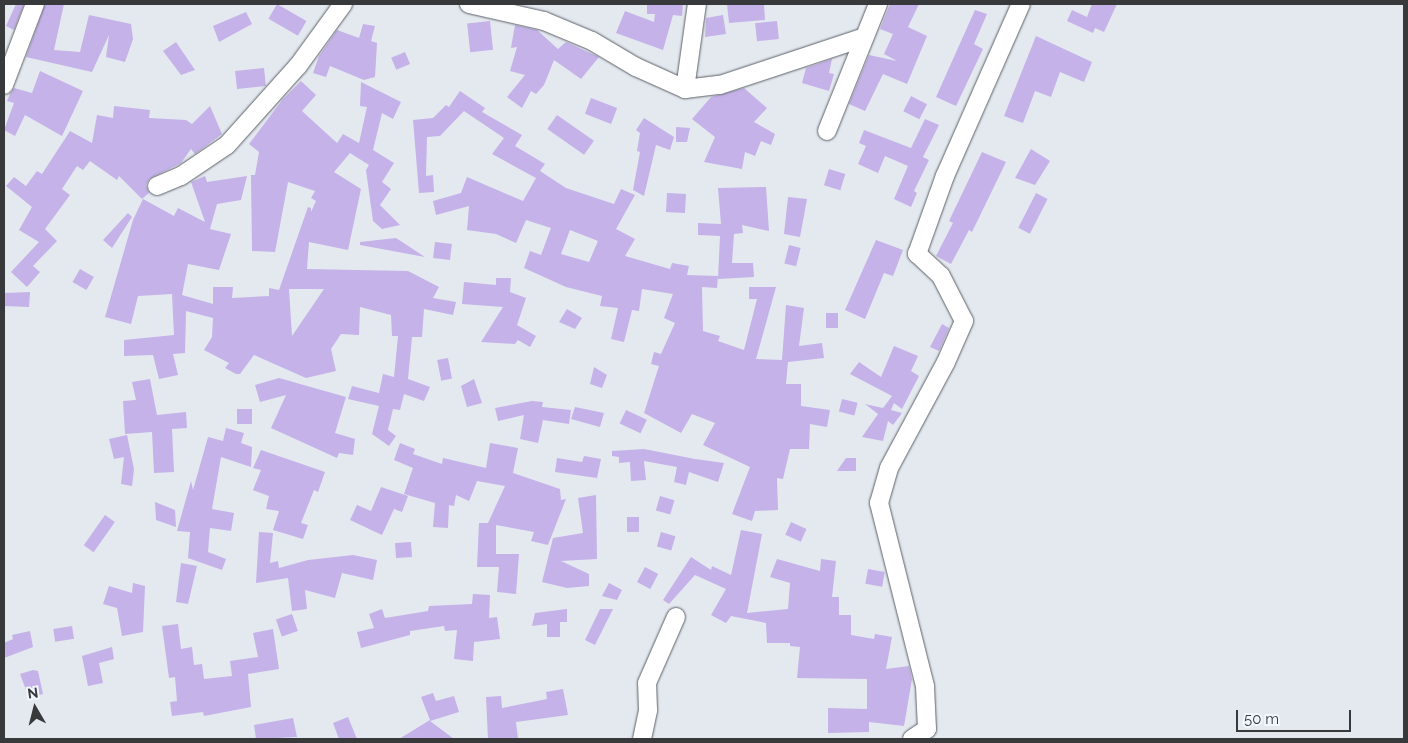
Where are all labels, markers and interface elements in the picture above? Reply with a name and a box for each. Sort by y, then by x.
north arrow [10,683,60,733]
text: N [27,684,39,702]
scale bar [1238,700,1353,732]
text: 50 m [1244,710,1279,728]

